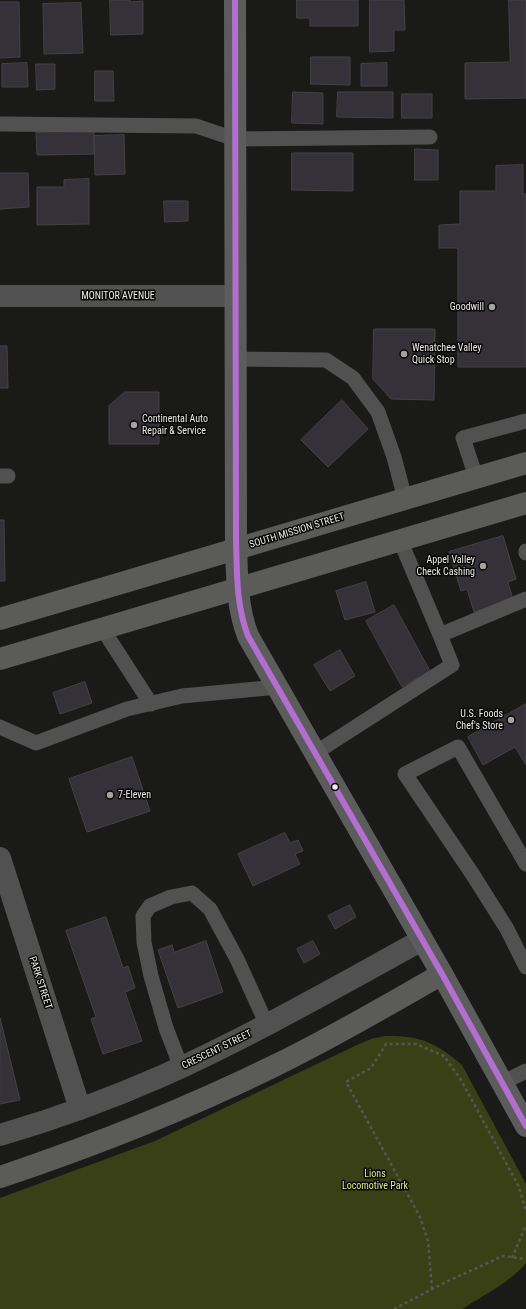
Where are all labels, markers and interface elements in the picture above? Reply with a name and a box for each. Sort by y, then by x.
street label: MONITOR AVENUE [81,290,155,302]
place label: Goodwill [450,301,484,313]
marker: Goodwill [487,302,497,312]
place label: Wenatchee Valley Quick Stop [412,342,481,366]
marker: Wenatchee Valley Quick Stop [399,349,409,359]
place label: Continental Auto Repair & Service [142,413,208,436]
marker: Continental Auto Repair & Service [129,420,139,430]
street label: SOUTH MISSION STREET [248,511,346,551]
place label: Appel Valley Check Cashing [416,554,475,578]
marker: Appel Valley Check Cashing [478,561,488,571]
place label: U.S. Foods Chef's Store [456,708,503,732]
marker: U.S. Foods Chef's Store [506,715,516,725]
unlabelled marker [330,782,340,792]
place label: 7-Eleven [118,789,151,801]
marker: 7-Eleven [105,790,115,800]
street label: PARK STREET [26,955,54,1011]
street label: CRESCENT STREET [180,1028,254,1072]
park label: Lions Locomotive Park [342,1168,408,1192]

